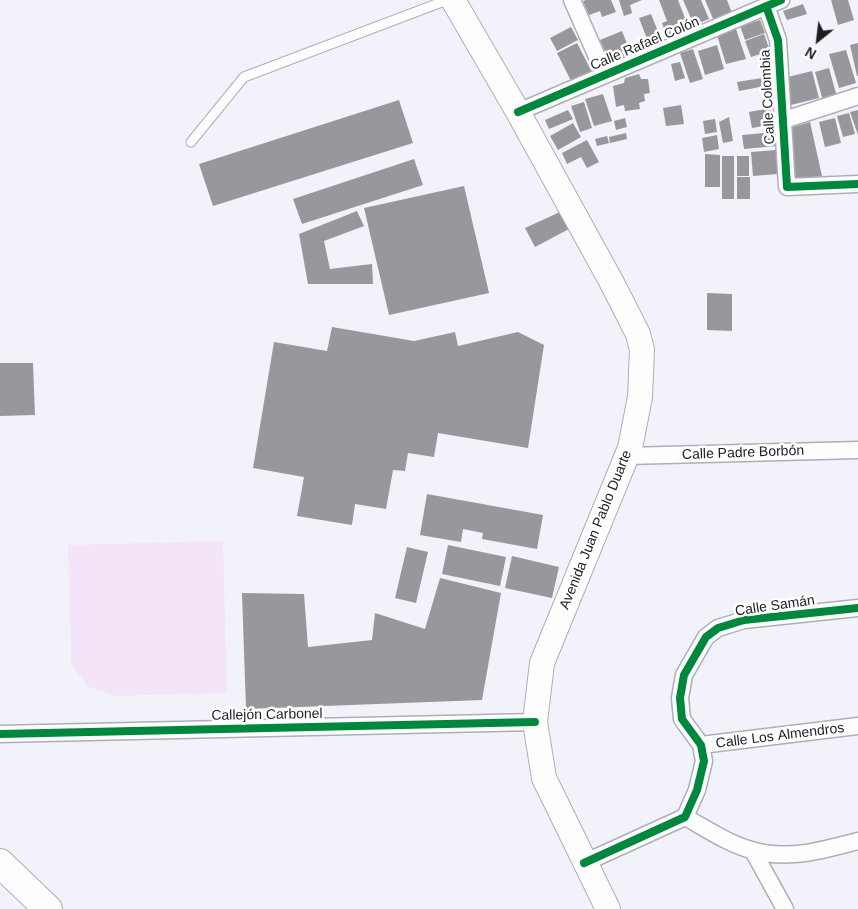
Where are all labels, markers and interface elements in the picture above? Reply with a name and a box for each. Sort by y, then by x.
street label: Calle Rafael Colón [588,13,702,75]
north arrow [793,15,843,65]
text: N [802,44,819,63]
street label: Calle Colombia [757,49,779,145]
street label: Calle Padre Borbón [682,442,804,464]
street label: Avenida Juan Pablo Duarte [556,448,636,612]
street label: Calle Samán [734,592,816,620]
street label: Callejón Carbonel [211,706,323,724]
street label: Calle Los Almendros [715,720,845,752]

